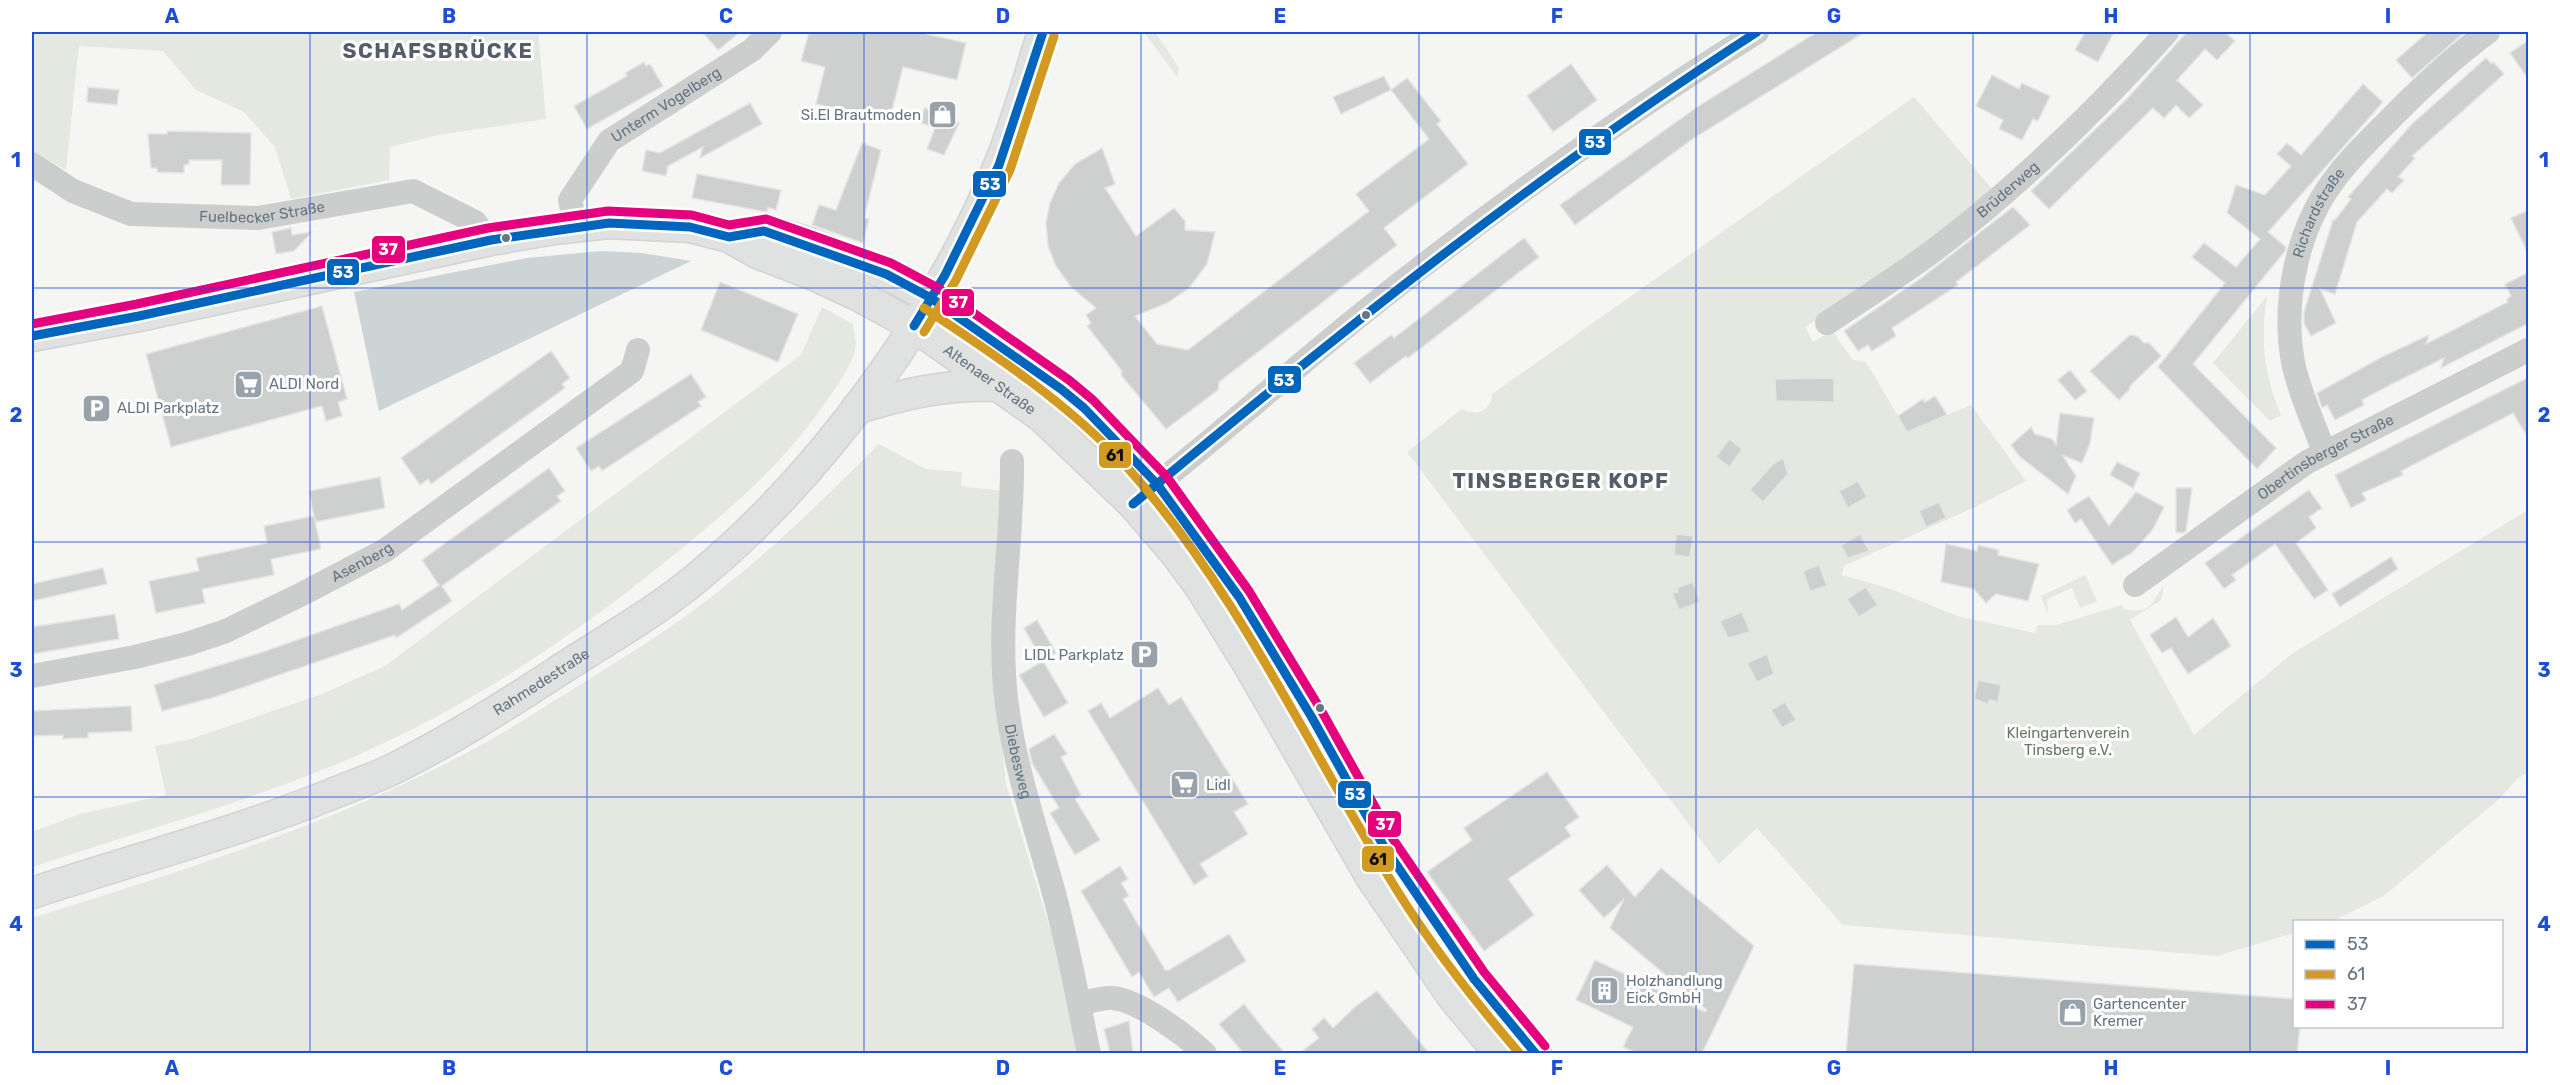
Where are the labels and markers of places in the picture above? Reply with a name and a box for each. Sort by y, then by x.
shop icon: Si.El Brautmoden [926,99,958,131]
place label: Si.El Brautmoden [801,106,921,124]
unlabelled marker [500,232,512,244]
unlabelled marker [1360,309,1372,321]
supermarket icon: ALDI Nord [232,368,264,400]
place label: ALDI Nord [269,375,339,393]
parking icon: ALDI Parkplatz [80,392,112,424]
place label: ALDI Parkplatz [117,399,219,417]
parking icon: LIDL Parkplatz [1129,639,1161,671]
place label: LIDL Parkplatz [1024,646,1124,664]
unlabelled marker [1314,702,1326,714]
supermarket icon: Lidl [1169,769,1201,801]
place label: Lidl [1206,776,1231,794]
place label: Holzhandlung Eick GmbH [1626,972,1723,1007]
building icon: Holzhandlung Eick GmbH [1589,974,1621,1006]
place label: Gartencenter Kremer [2093,995,2186,1030]
shop icon: Gartencenter Kremer [2056,997,2088,1029]

